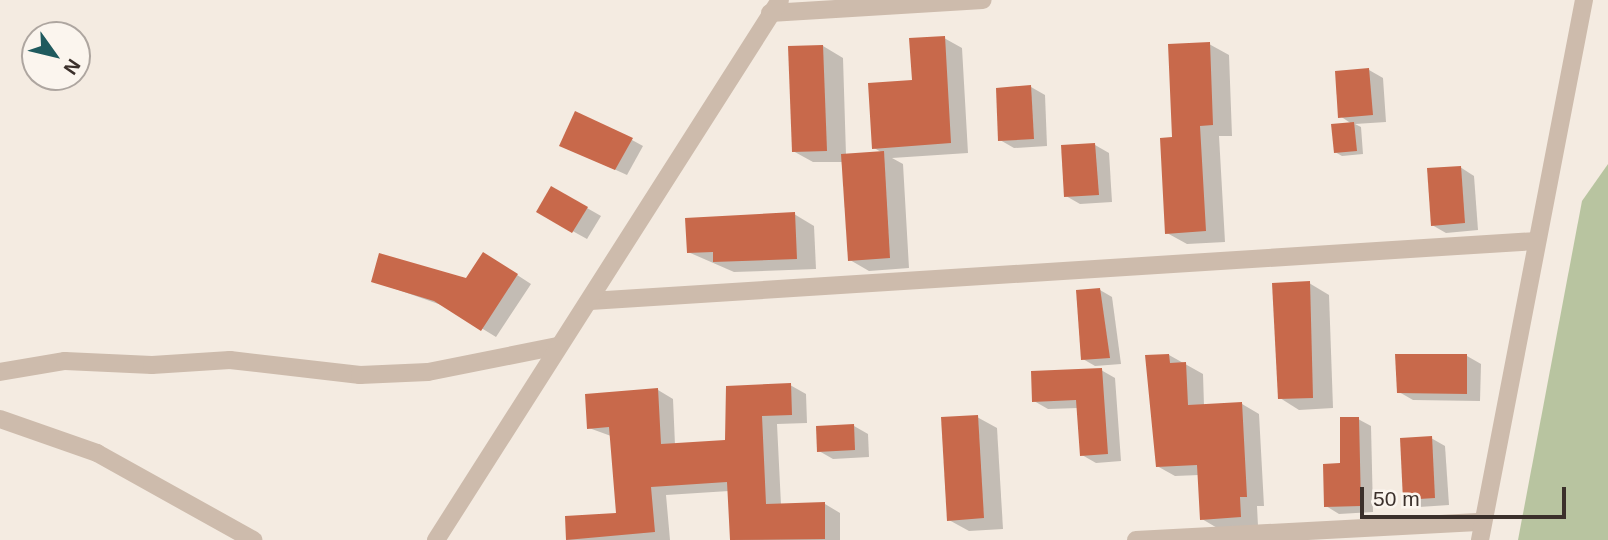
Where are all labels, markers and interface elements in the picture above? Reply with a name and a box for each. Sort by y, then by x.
north arrow [21,21,91,91]
text: N [60,55,85,78]
scale bar [1363,474,1570,518]
text: 50 m [1373,487,1420,510]

